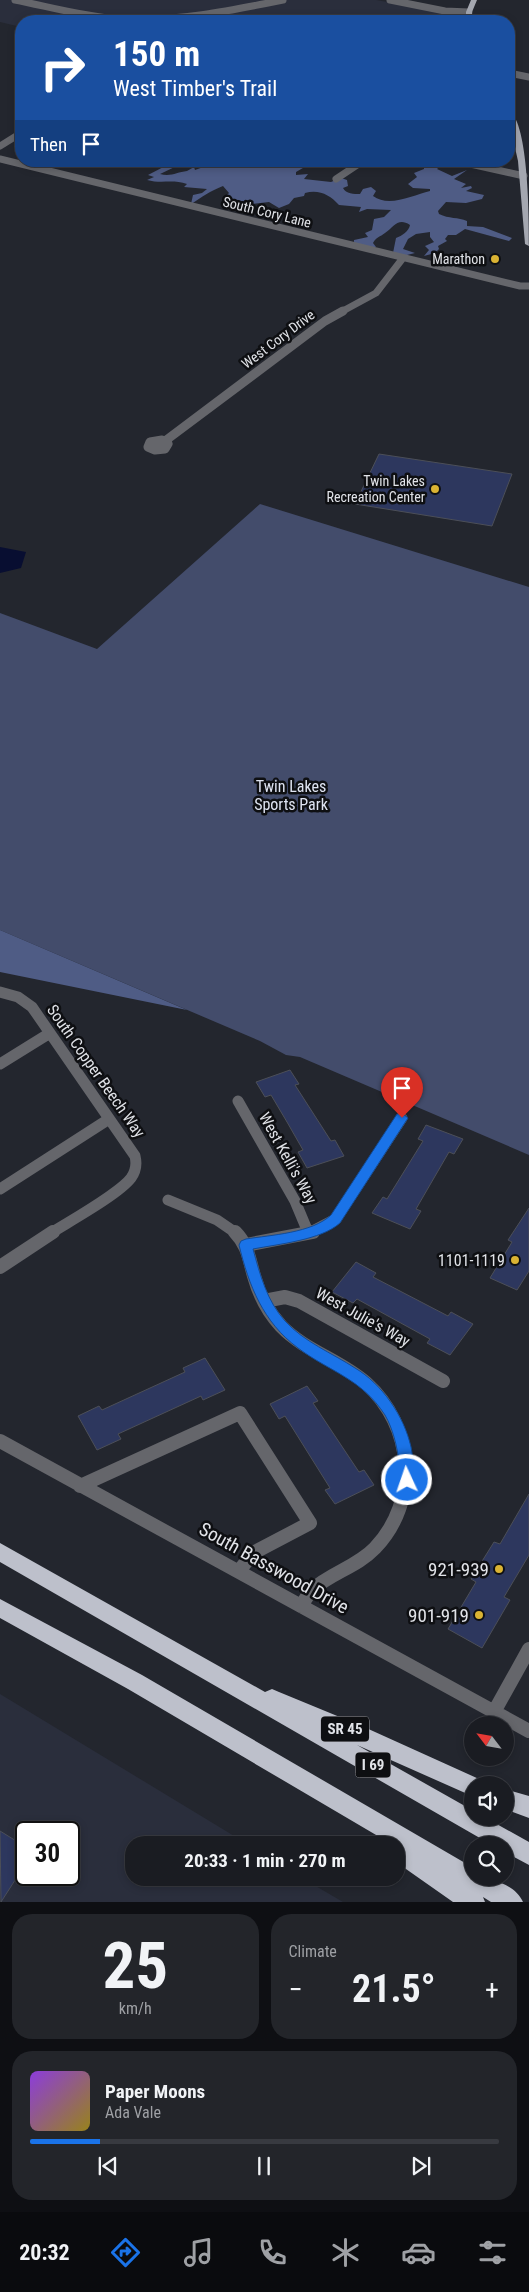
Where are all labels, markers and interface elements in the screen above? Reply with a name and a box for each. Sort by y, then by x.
text: 150 m [113,34,200,75]
icon: right [30,35,95,100]
text: West Timber's Trail [113,76,277,101]
icon: arrive [77,130,105,158]
text: Then [30,133,67,156]
street label: South Cory Lane [221,193,313,231]
place label: Marathon [432,251,485,267]
marker: Marathon [489,253,501,265]
street label: West Cory Drive [238,306,318,372]
place label: Twin Lakes Recreation Center [327,473,425,505]
marker: Twin Lakes Recreation Center [429,483,441,495]
park label: Twin Lakes Sports Park [254,777,329,814]
street label: South Copper Beech Way [43,1001,149,1141]
pin [381,1067,423,1118]
icon: arrive [388,1074,416,1102]
street label: West Kelli's Way [255,1109,321,1207]
place label: 1101-1119 [438,1251,505,1270]
marker: 1101-1119 [509,1254,521,1266]
street label: West Julie's Way [313,1283,414,1351]
position arrow [380,1453,432,1505]
street label: South Basswood Drive [195,1517,353,1619]
place label: 921-939 [428,1558,489,1581]
marker: 921-939 [493,1563,505,1575]
place label: 901-919 [408,1604,469,1627]
marker: 901-919 [473,1609,485,1621]
road number: SR 45 [321,1716,369,1742]
north arrow [464,1716,514,1766]
map controls [464,1716,514,1886]
road number: I 69 [356,1752,390,1778]
button: sound [464,1776,514,1826]
speed limit sign: 30 [15,1821,80,1886]
button: search [464,1836,514,1886]
text: 20:33 · 1 min · 270 m [184,1849,346,1872]
text: 25 [102,1928,168,2004]
text: Climate [289,1942,337,1961]
text: 21.5° [352,1967,436,2011]
text: − [289,1973,303,2006]
text: + [485,1973,499,2006]
text: km/h [119,1999,152,2018]
text: Paper Moons [105,2080,205,2103]
text: Ada Vale [105,2103,161,2122]
icon: previous [94,2152,122,2180]
icon: pause [250,2152,278,2180]
icon: next [407,2152,435,2180]
icon: directions [108,2235,143,2270]
icon: music [181,2235,216,2270]
icon: phone [255,2235,290,2270]
icon: climate [328,2235,363,2270]
icon: car [401,2235,436,2270]
icon: filters [475,2235,510,2270]
text: 20:32 [19,2240,70,2265]

